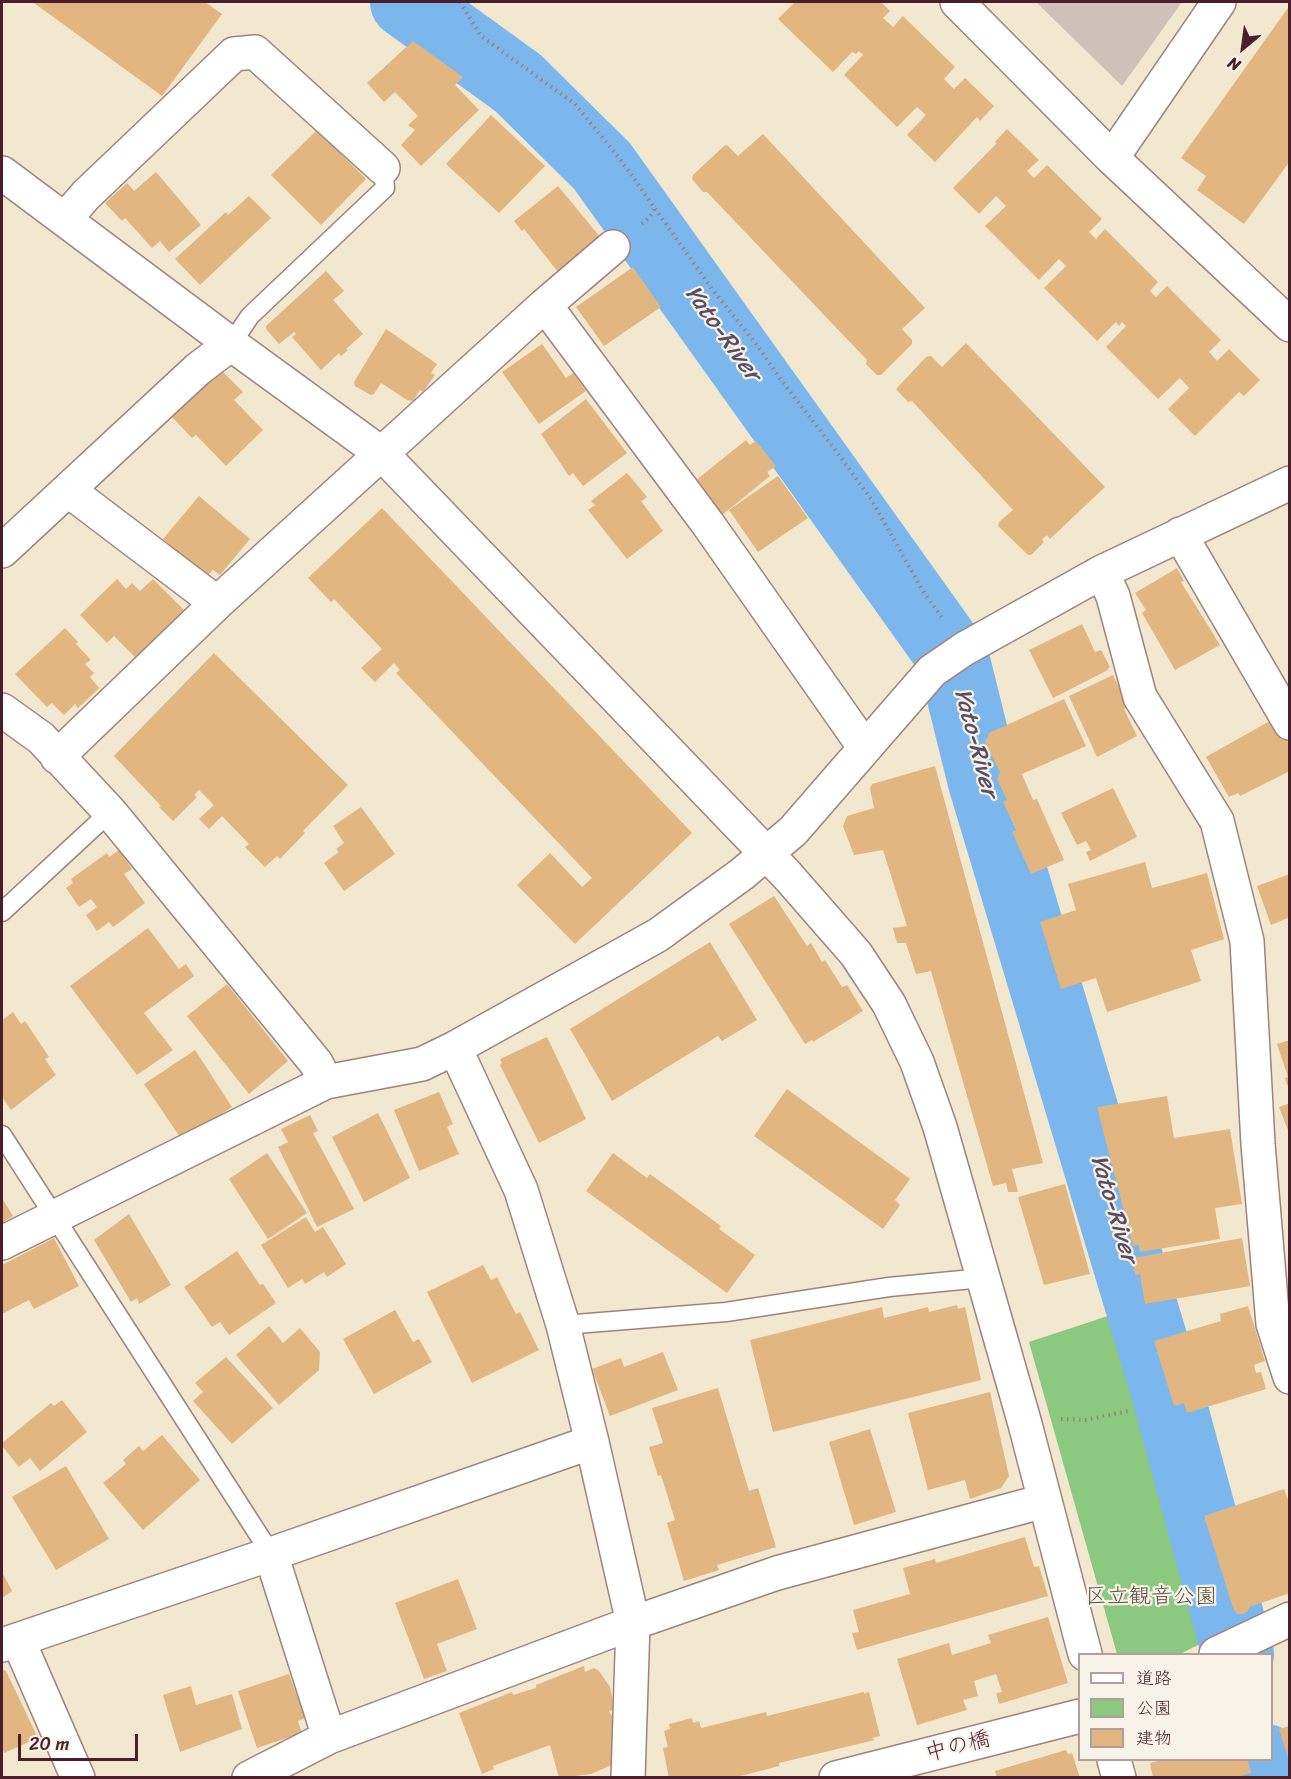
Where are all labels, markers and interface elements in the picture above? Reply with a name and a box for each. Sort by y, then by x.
north arrow [1213,18,1273,78]
text: N [1222,49,1246,80]
water label: Yato-River [678,281,766,387]
water label: Yato-River [947,686,1003,800]
water label: Yato-River [1083,1152,1143,1266]
park label: 区立観音公園 [1085,1584,1217,1610]
legend [1078,1653,1273,1761]
text: 道路 [1136,1662,1172,1694]
text: 公園 [1136,1692,1172,1724]
scale bar [21,1722,141,1760]
text: 建物 [1136,1722,1172,1754]
street label: 中の橋 [923,1726,993,1768]
text: 20 m [29,1728,69,1760]

